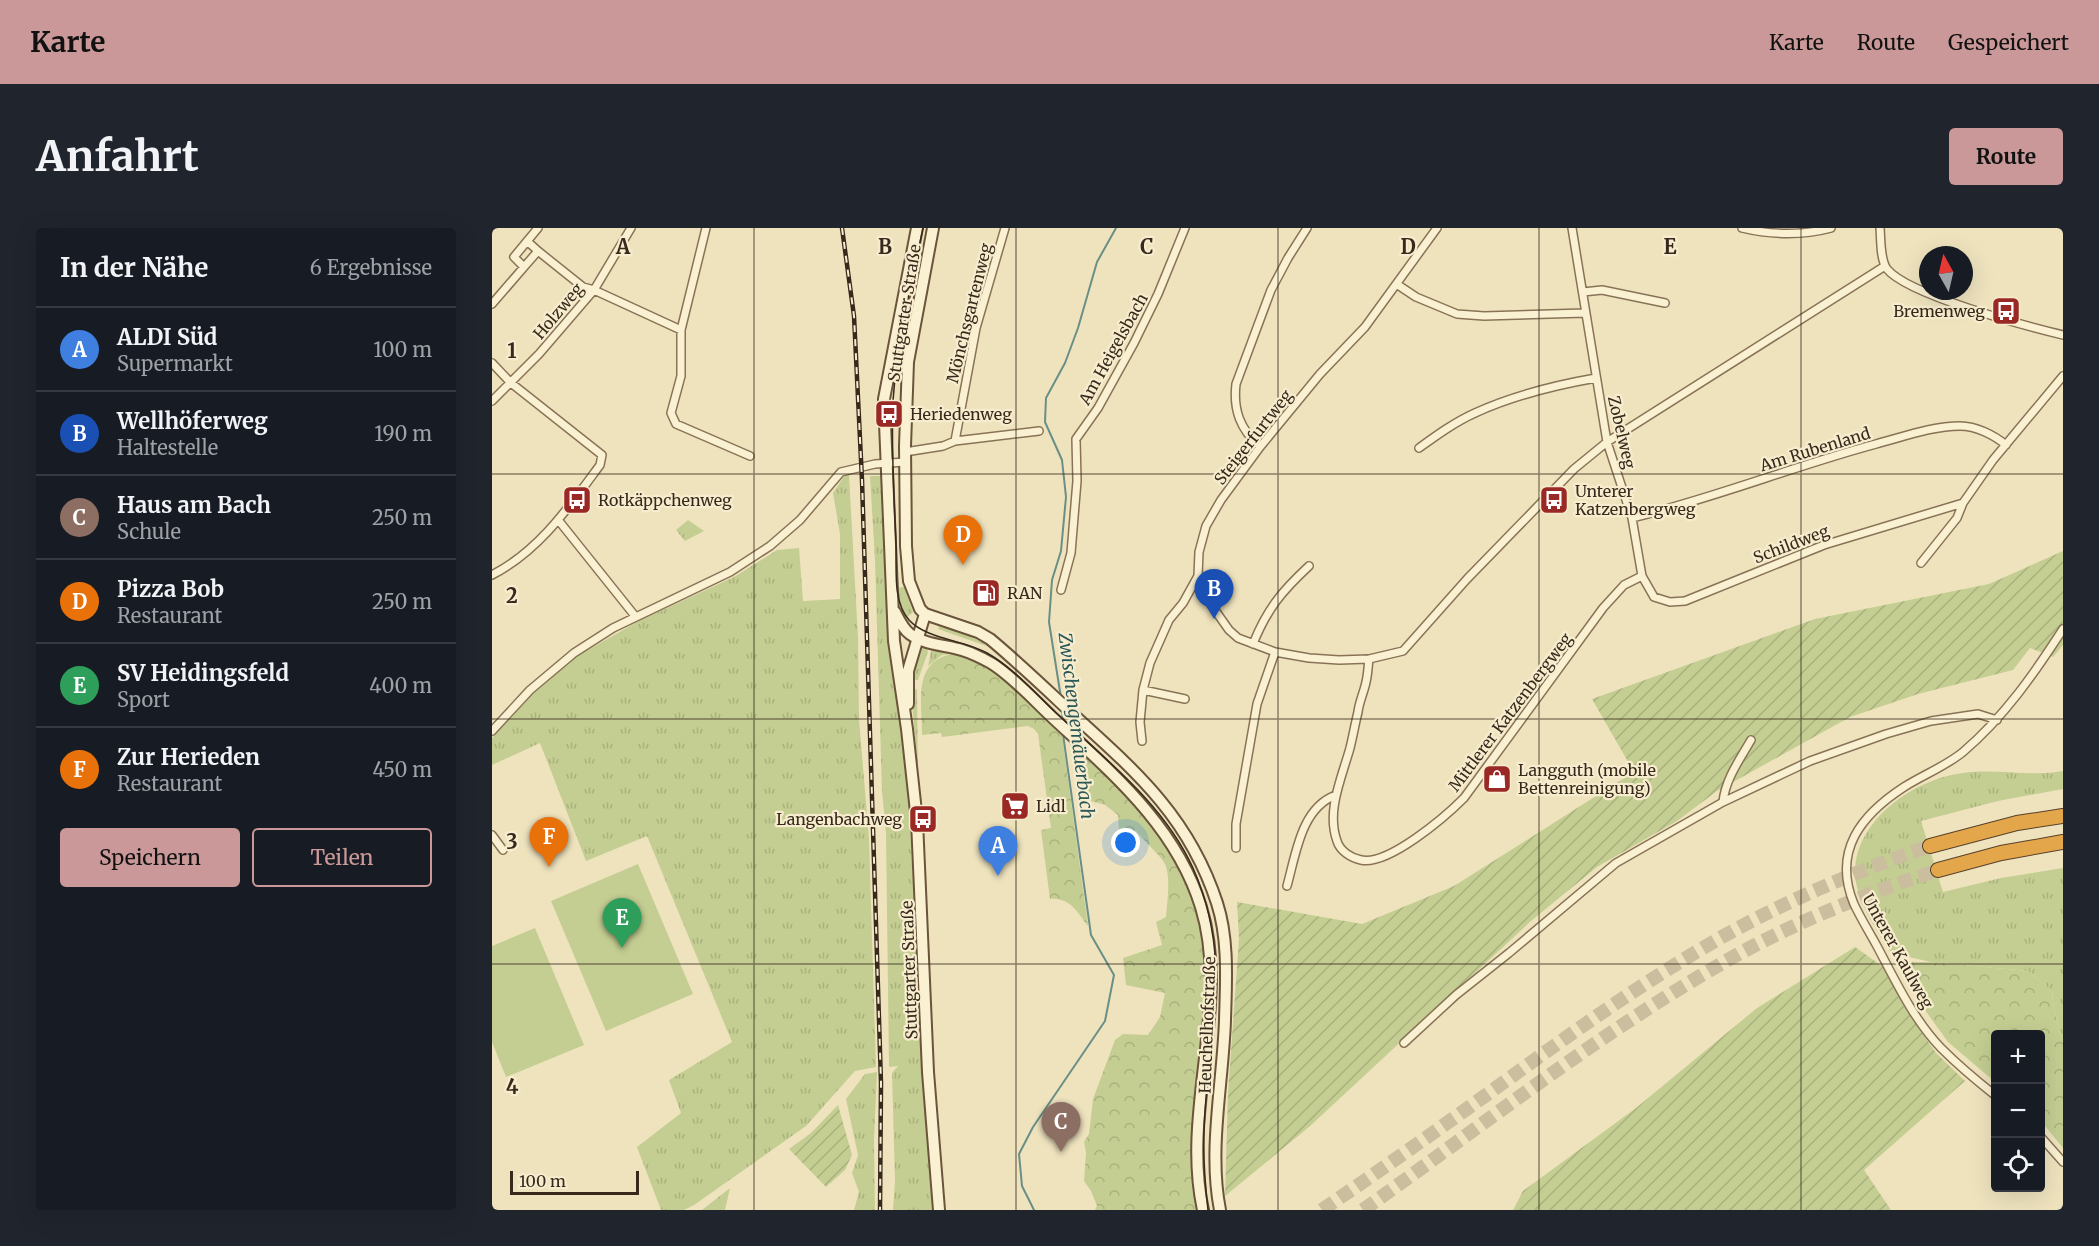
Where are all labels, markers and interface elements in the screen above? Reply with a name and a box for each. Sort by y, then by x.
text: Karte [30,24,105,60]
text: Karte [1769,29,1824,56]
text: Route [1857,29,1915,56]
text: Gespeichert [1948,29,2069,56]
button: Route [1949,128,2063,185]
text: Anfahrt [36,130,199,182]
text: A [615,234,631,259]
text: B [878,234,892,259]
text: C [1140,234,1154,259]
text: D [1400,234,1416,259]
text: E [1663,234,1677,259]
street label: Mönchsgartenweg [942,241,996,385]
street label: Stuttgarter Straße [883,243,925,383]
north arrow [1919,246,1973,300]
text: In der Nähe [60,251,208,284]
text: 6 Ergebnisse [310,255,432,280]
street label: Holzweg [529,279,587,343]
street label: Am Heigelsbach [1074,289,1152,409]
bus stop icon: Bremenweg [1990,295,2022,327]
place label: Bremenweg [1893,301,1985,321]
text: ALDI Süd [117,323,217,351]
text: A [72,337,87,362]
text: 100 m [373,337,432,362]
text: 1 [507,338,517,363]
text: Supermarkt [117,351,233,376]
street label: Steigerfurtweg [1210,385,1296,488]
street label: Zobelweg [1604,394,1640,471]
bus stop icon: Heriedenweg [873,398,905,430]
place label: Heriedenweg [910,404,1012,424]
text: Wellhöferweg [117,407,268,435]
text: B [73,421,86,446]
text: 190 m [374,421,432,446]
street label: Am Rubenland [1756,423,1873,476]
text: Haltestelle [117,435,218,460]
place label: Unterer Katzenbergweg [1575,481,1696,519]
bus stop icon: Rotkäppchenweg [561,484,593,516]
bus stop icon: Unterer Katzenbergweg [1538,484,1570,516]
place label: Rotkäppchenweg [598,490,732,510]
text: Haus am Bach [117,491,271,519]
text: C [73,505,86,530]
text: 250 m [372,505,432,530]
pin: D [944,516,982,565]
text: Schule [117,519,181,544]
street label: Schildweg [1750,520,1832,568]
pin: B [1194,570,1234,619]
text: Pizza Bob [117,575,224,603]
fuel station icon: RAN [970,577,1002,609]
text: 2 [506,583,518,608]
place label: RAN [1007,583,1043,603]
text: D [72,589,87,614]
text: 250 m [372,589,432,614]
text: Restaurant [117,603,222,628]
street label: Mittlerer Katzenbergweg [1444,629,1576,795]
water label: Zwischengemäuerbach [1054,630,1099,821]
text: SV Heidingsfeld [117,659,289,687]
text: E [73,673,86,698]
text: 400 m [369,673,432,698]
text: Sport [117,687,170,712]
text: Zur Herieden [117,743,260,771]
text: F [73,757,86,782]
text: 450 m [373,757,432,782]
place label: Langguth (mobile Bettenreinigung) [1518,760,1656,798]
shop icon: Langguth (mobile Bettenreinigung) [1481,763,1513,795]
text: Restaurant [117,771,222,796]
supermarket icon: Lidl [999,790,1031,822]
place label: Lidl [1036,796,1066,816]
bus stop icon: Langenbachweg [907,803,939,835]
place label: Langenbachweg [776,809,902,829]
pin: F [530,818,568,867]
pin: A [978,826,1018,876]
button: Speichern [60,828,240,887]
button: Teilen [252,828,432,887]
your location [1111,828,1140,857]
text: 3 [506,829,518,854]
street label: Unterer Kaulweg [1858,890,1938,1012]
pin: E [602,898,642,948]
street label: Stuttgarter Straße [897,900,921,1040]
street label: Heuchelhofstraße [1195,956,1219,1094]
map controls [1991,1030,2045,1192]
button: + [1991,1030,2045,1084]
text: 4 [506,1074,519,1099]
button: − [1991,1084,2045,1138]
pin: C [1042,1102,1080,1152]
button: locate [1991,1138,2045,1192]
scale bar [510,1168,639,1196]
text: 100 m [519,1171,566,1191]

